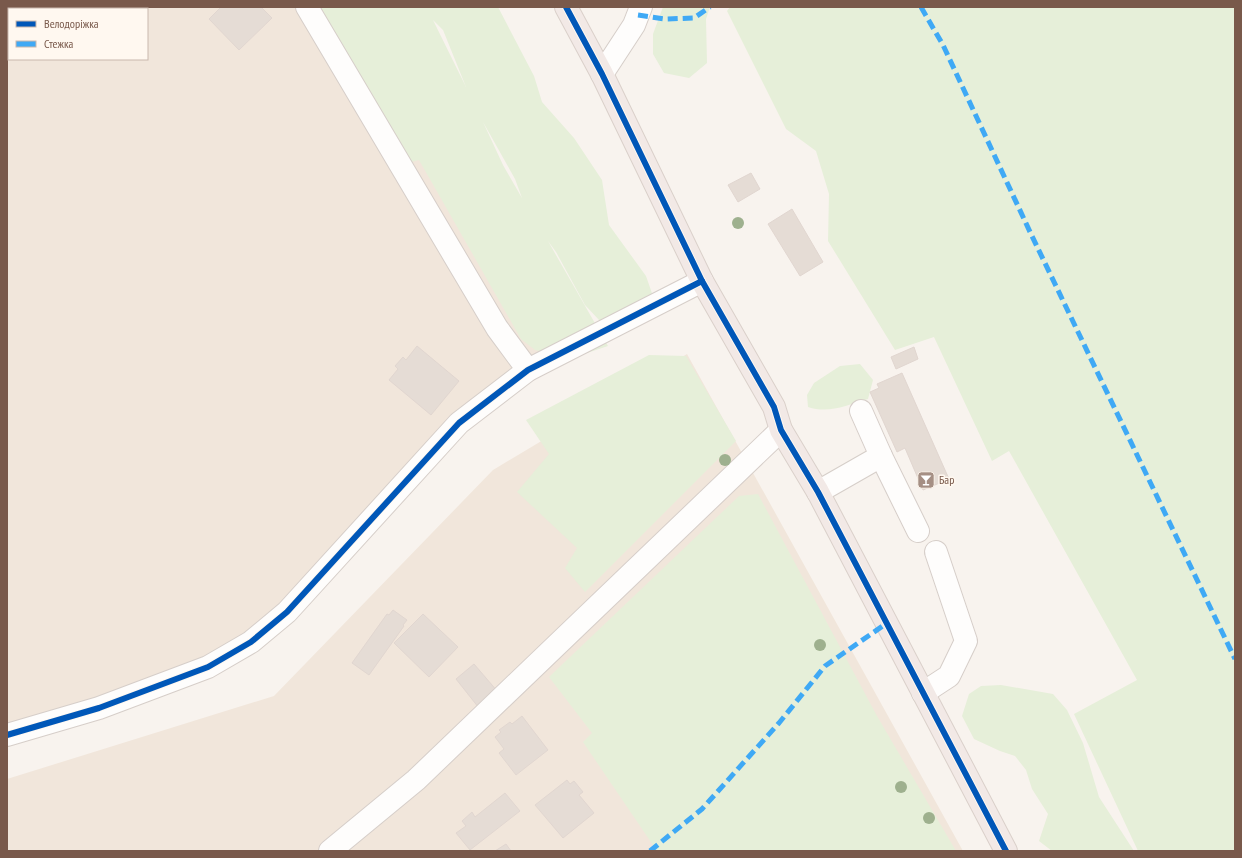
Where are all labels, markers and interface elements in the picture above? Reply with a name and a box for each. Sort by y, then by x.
legend [8,8,148,60]
text: Велодоріжка [44,16,99,31]
text: Стежка [44,36,74,51]
bar icon: Бар [916,470,936,490]
place label: Бар [939,472,954,487]

